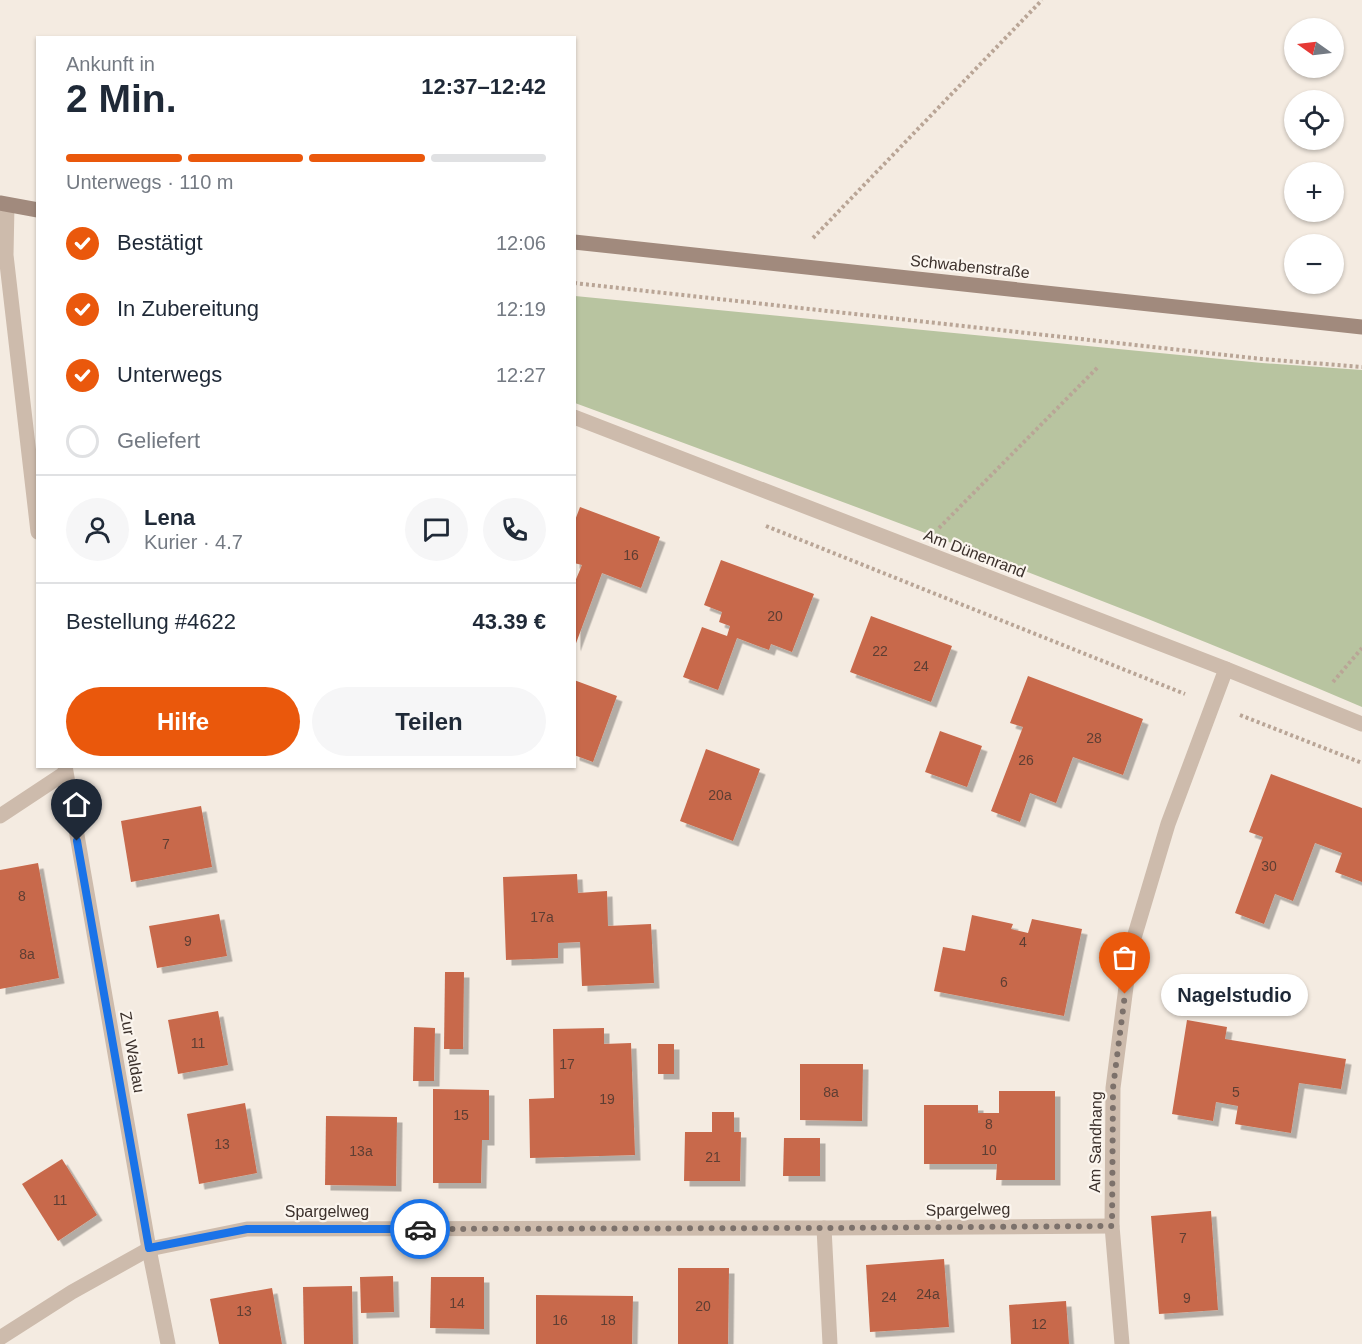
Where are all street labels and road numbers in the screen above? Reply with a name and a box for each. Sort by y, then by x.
street label: Schwabenstraße [909,252,1031,281]
street label: Am Dünenrand [922,526,1028,581]
street label: Zur Waldau [117,1010,148,1094]
street label: Am Sandhang [1086,1091,1105,1193]
street label: Spargelweg [926,1200,1010,1219]
street label: Spargelweg [285,1203,369,1220]

